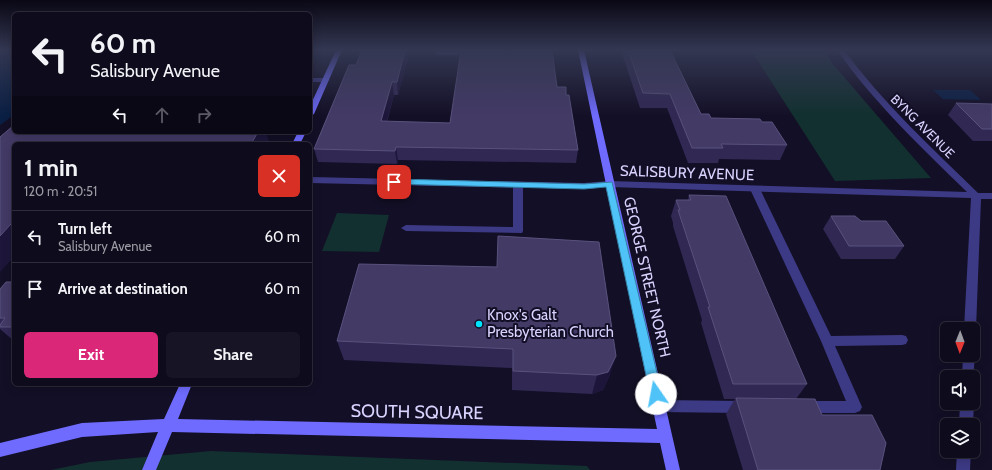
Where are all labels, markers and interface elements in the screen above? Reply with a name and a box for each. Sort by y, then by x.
text: 60 m [90,26,156,60]
icon: left [24,28,76,80]
text: Salisbury Avenue [90,60,220,82]
street label: BYNG AVENUE [888,91,958,161]
icon: left [109,104,131,126]
icon: ahead [151,104,173,126]
icon: right [193,104,215,126]
text: 1 min [24,153,78,182]
button: close [258,155,300,197]
street label: SALISBURY AVENUE [620,162,754,184]
pin [377,165,411,199]
icon: arrive [383,171,405,193]
text: 120 m · 20:51 [24,183,97,199]
street label: GEORGE STREET NORTH [620,195,674,359]
text: Turn left [58,220,112,238]
icon: left [24,226,46,248]
text: 60 m [264,228,300,246]
text: Salisbury Avenue [58,238,152,254]
icon: arrive [24,278,46,300]
text: Arrive at destination [58,280,188,298]
text: 60 m [264,280,300,298]
place label: Knox's Galt Presbyterian Church [487,306,614,341]
marker: Knox's Galt Presbyterian Church [474,319,484,329]
north arrow [940,322,980,362]
map controls [940,322,980,458]
button: Exit [24,332,158,378]
button: Share [166,332,300,378]
button: sound [940,370,980,410]
position arrow [635,373,677,415]
street label: SOUTH SQUARE [350,400,484,424]
button: layers [940,418,980,458]

